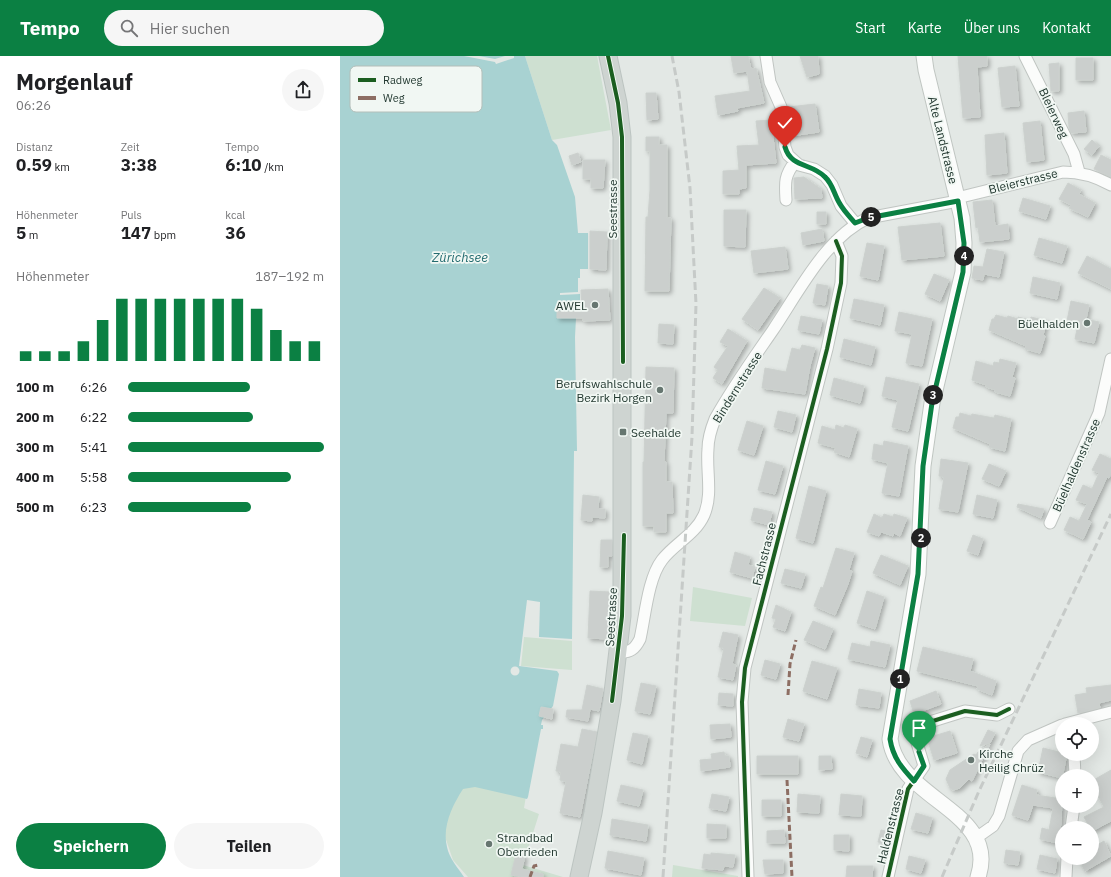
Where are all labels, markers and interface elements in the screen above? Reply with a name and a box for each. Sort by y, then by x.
search box [104,10,384,46]
text: Tempo [20,16,80,40]
icon: search [118,17,140,39]
text: Hier suchen [150,19,230,38]
text: Start [855,19,886,37]
text: Karte [908,19,942,37]
text: Über uns [964,19,1020,37]
text: Kontakt [1042,19,1091,37]
legend [350,66,482,112]
text: Morgenlauf [16,67,133,96]
button: share [282,69,324,111]
text: Radweg [383,73,423,87]
street label: Bleierweg [1036,85,1072,141]
text: Weg [383,91,405,105]
street label: Alte Landstrasse [925,95,961,186]
text: 06:26 [16,97,51,114]
pin [768,106,802,147]
icon: check [774,112,796,134]
text: Distanz [16,140,53,154]
text: Zeit [121,140,140,154]
text: Tempo [225,140,259,154]
text: 0.59 [16,154,52,176]
text: 3:38 [121,154,157,176]
text: 6:10 [225,154,262,176]
text: km [52,160,70,174]
text: /km [262,160,284,174]
street label: Bleierstrasse [987,165,1059,197]
street label: Seestrasse [605,179,620,239]
pin: 5 [861,207,881,227]
text: Höhenmeter [16,208,78,222]
text: Puls [121,208,142,222]
text: kcal [225,208,245,222]
text: 5 [868,210,874,224]
text: 5 [16,222,26,244]
text: 147 [121,222,151,244]
text: 36 [225,222,246,244]
text: m [26,228,38,242]
text: bpm [151,228,176,242]
pin: 4 [954,246,974,266]
water label: Zürichsee [431,249,488,266]
text: 4 [961,249,967,263]
text: Höhenmeter [16,268,89,285]
text: 187–192 m [255,268,324,285]
place label: AWEL [556,298,587,313]
marker: AWEL [590,300,600,310]
place label: Büelhalden [1018,316,1079,331]
marker: Büelhalden [1082,318,1092,328]
street label: Bindernstrasse [709,348,765,425]
place label: Berufswahlschule Bezirk Horgen [556,376,652,405]
text: 100 m [16,379,54,396]
text: 6:26 [80,379,107,396]
marker: Berufswahlschule Bezirk Horgen [655,385,665,395]
pin: 3 [923,385,943,405]
text: 3 [930,388,936,402]
text: 200 m [16,409,54,426]
text: 6:22 [80,409,107,426]
street label: Büelhaldenstrasse [1049,416,1103,514]
place label: Seehalde [631,425,682,440]
marker: Seehalde [618,427,628,437]
text: 300 m [16,439,54,456]
text: 5:41 [80,439,107,456]
text: 400 m [16,469,54,486]
text: 5:58 [80,469,107,486]
text: 500 m [16,499,54,516]
text: 6:23 [80,499,107,516]
street label: Fachstrasse [749,521,779,587]
pin: 2 [911,528,931,548]
text: 2 [918,531,924,545]
street label: Seestrasse [602,587,620,647]
pin: 1 [890,669,910,689]
text: 1 [897,672,903,686]
pin [902,711,936,752]
icon: arrive [908,717,930,739]
map controls [1055,717,1099,865]
button: locate [1055,717,1099,761]
place label: Kirche Heilig Chrüz [979,746,1044,775]
marker: Kirche Heilig Chrüz [966,755,976,765]
button: + [1055,769,1099,813]
street label: Haldenstrasse [873,786,907,865]
button: − [1055,821,1099,865]
button: Speichern [16,823,166,869]
button: Teilen [174,823,324,869]
place label: Strandbad Oberrieden [497,830,558,859]
marker: Strandbad Oberrieden [484,839,494,849]

